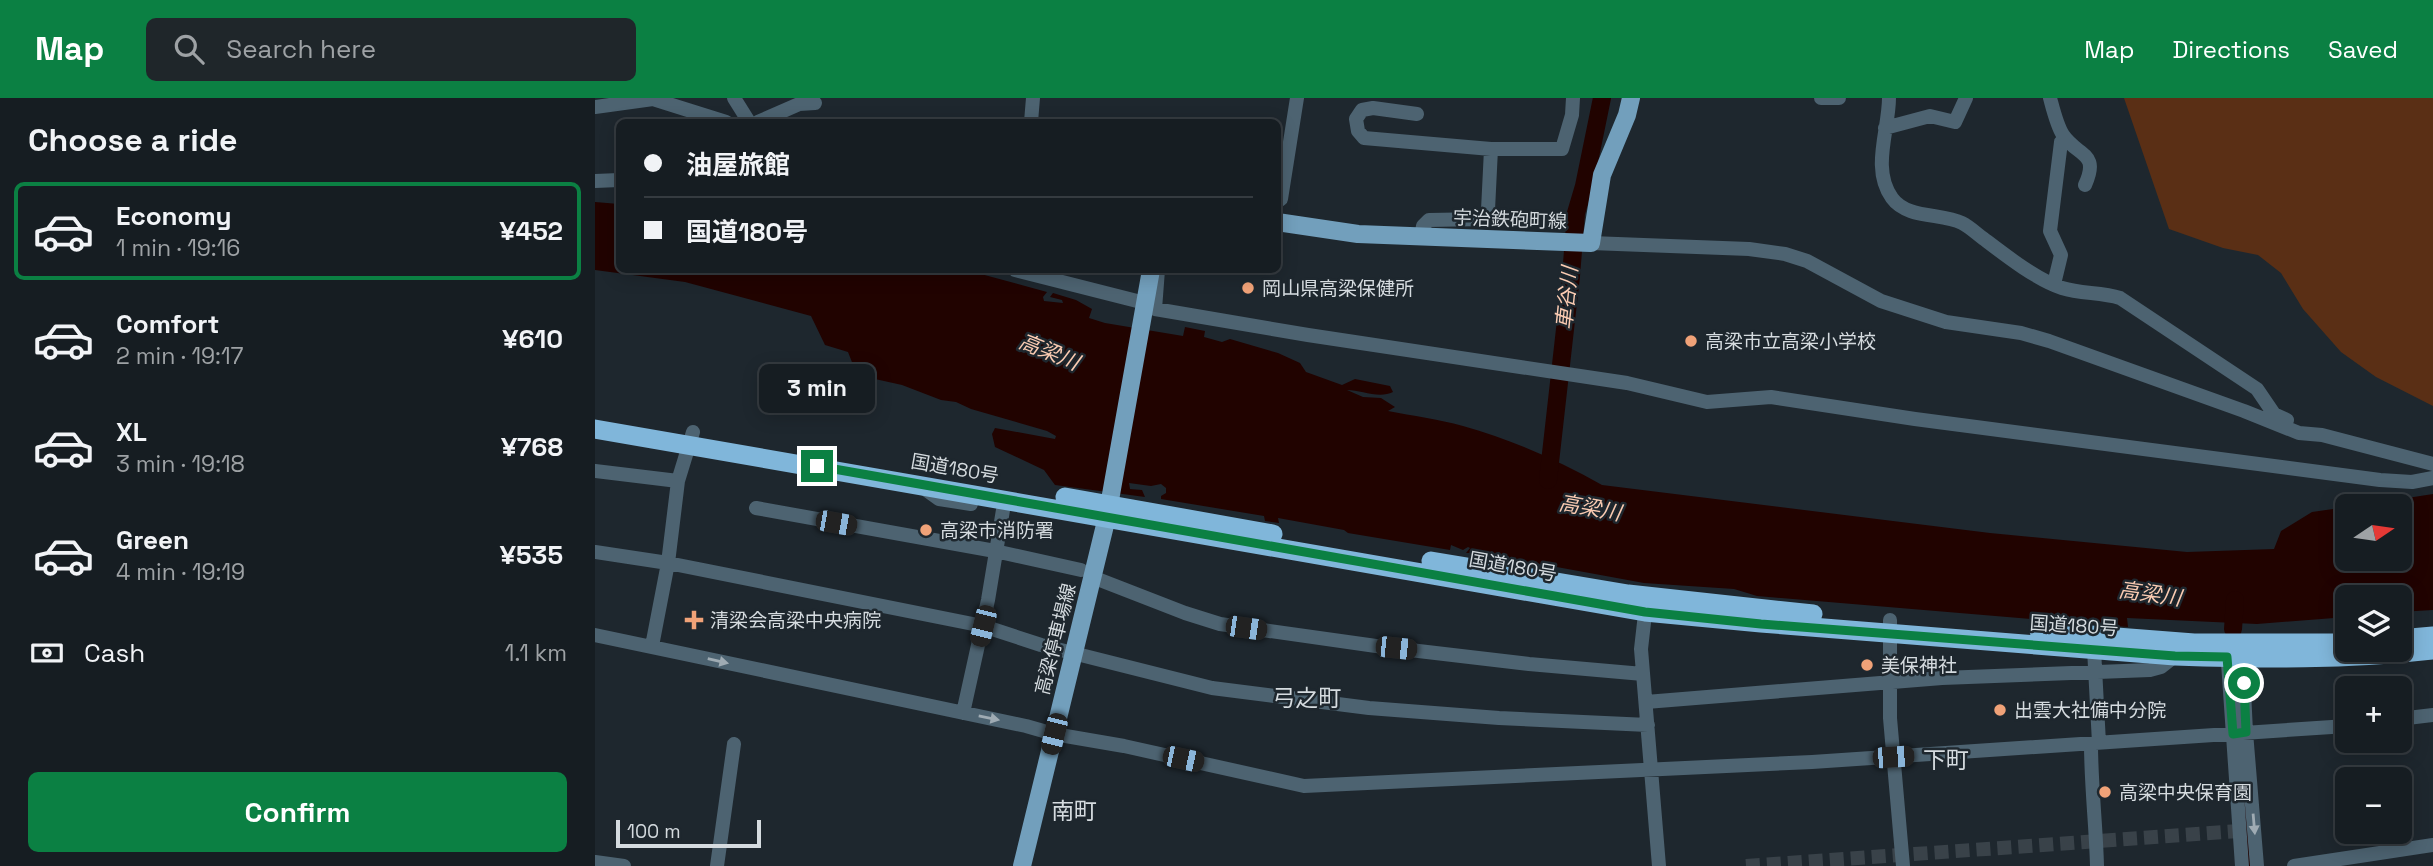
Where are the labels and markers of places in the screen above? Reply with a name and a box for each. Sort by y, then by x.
place label: 岡山県高梁保健所 [1262,276,1414,301]
marker: 岡山県高梁保健所 [1240,280,1256,296]
place label: 高梁市立高梁小学校 [1705,329,1876,354]
marker: 高梁市立高梁小学校 [1683,333,1699,349]
place label: 高梁市消防署 [940,518,1054,543]
marker: 高梁市消防署 [918,522,934,538]
place label: 清梁会高梁中央病院 [710,608,881,633]
marker: 清梁会高梁中央病院 [684,610,704,630]
place label: 美保神社 [1881,653,1957,678]
marker: 美保神社 [1859,657,1875,673]
place label: 出雲大社備中分院 [2014,698,2166,723]
marker: 出雲大社備中分院 [1992,702,2008,718]
place label: 高梁中央保育園 [2119,780,2252,805]
marker: 高梁中央保育園 [2097,784,2113,800]

